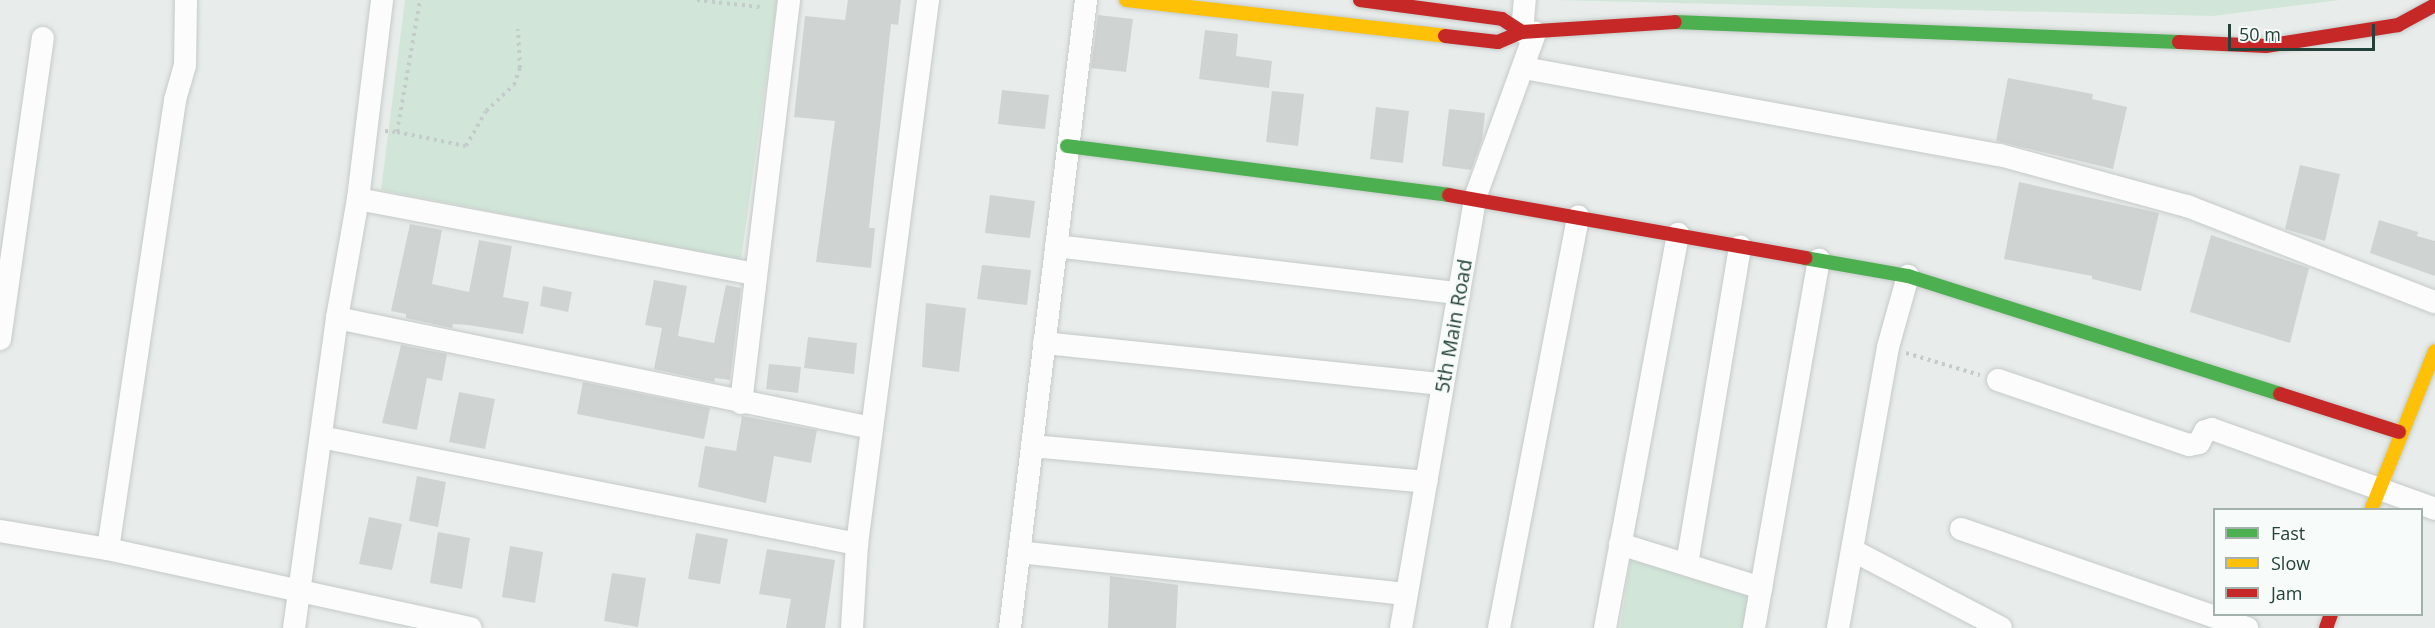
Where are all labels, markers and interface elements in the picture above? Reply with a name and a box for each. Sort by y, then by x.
scale bar [2231,12,2378,50]
text: 50 m [2239,22,2281,46]
street label: 5th Main Road [1429,257,1477,395]
legend [2213,508,2423,616]
text: Fast [2271,521,2305,545]
text: Slow [2271,551,2310,575]
text: Jam [2271,581,2303,605]

